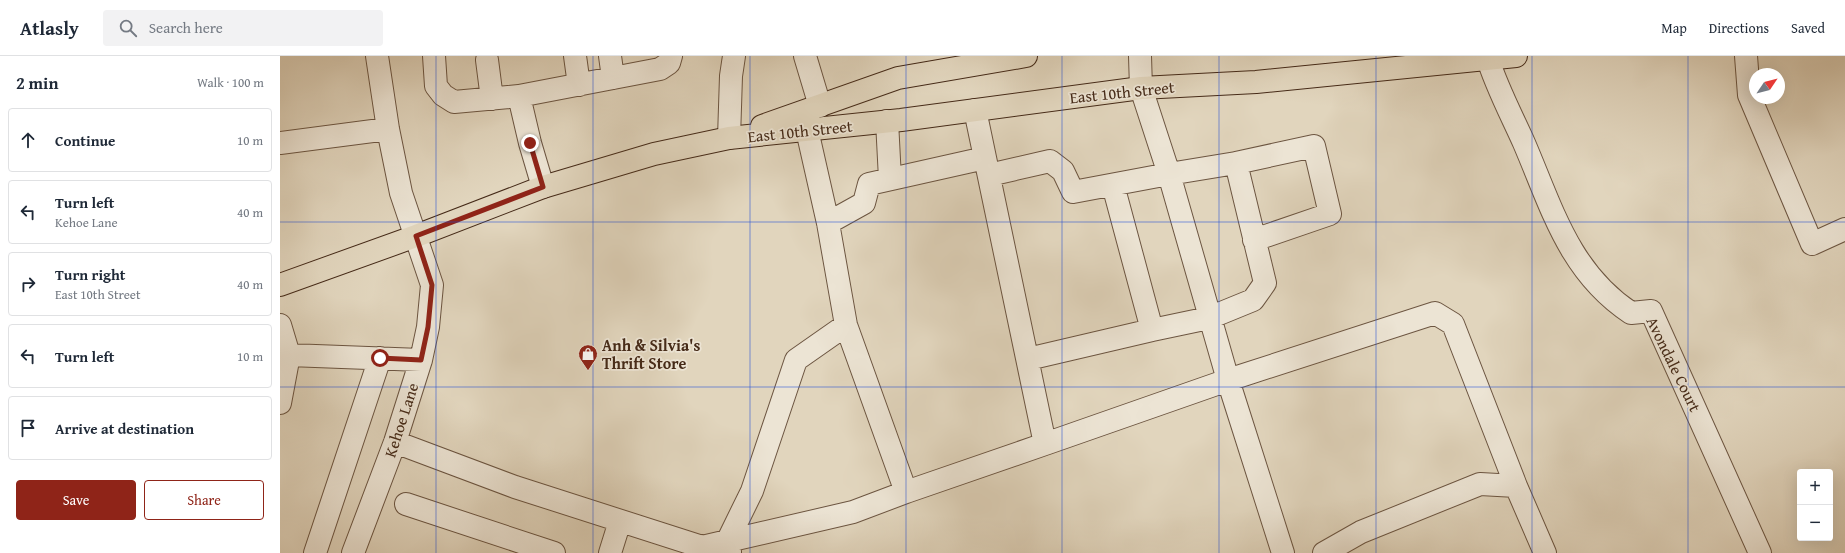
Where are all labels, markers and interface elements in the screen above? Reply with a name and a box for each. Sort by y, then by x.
search box [103,10,383,46]
text: Atlasly [20,14,79,42]
icon: search [117,17,139,39]
text: Search here [149,17,223,38]
text: Map [1661,18,1687,38]
text: Directions [1709,18,1769,38]
text: Saved [1791,18,1825,38]
north arrow [1749,68,1785,104]
text: 2 min [16,70,58,95]
text: Walk · 100 m [197,73,264,92]
street label: East 10th Street [1068,75,1176,109]
street label: East 10th Street [746,114,854,148]
icon: ahead [17,129,39,151]
text: Continue [55,130,116,151]
text: 10 m [237,131,263,150]
route end [521,134,539,152]
text: Turn left [55,192,114,213]
icon: left [17,201,39,223]
text: 40 m [237,203,263,222]
text: Kehoe Lane [55,213,118,232]
text: Turn right [55,264,126,285]
icon: right [17,273,39,295]
text: 40 m [237,275,263,294]
text: East 10th Street [55,285,141,304]
street label: Avondale Court [1641,312,1708,416]
place label: Anh & Silvia's Thrift Store [602,333,701,375]
shop icon: Anh & Silvia's Thrift Store [577,343,599,371]
icon: left [17,345,39,367]
text: Turn left [55,346,114,367]
text: 10 m [237,347,263,366]
route start [371,349,389,367]
street label: Kehoe Lane [378,380,424,460]
icon: arrive [17,417,39,439]
text: Arrive at destination [55,418,194,439]
map controls [1797,469,1833,541]
button: + [1797,469,1833,505]
button: Save [16,480,136,520]
button: Share [144,480,264,520]
button: − [1797,505,1833,541]

